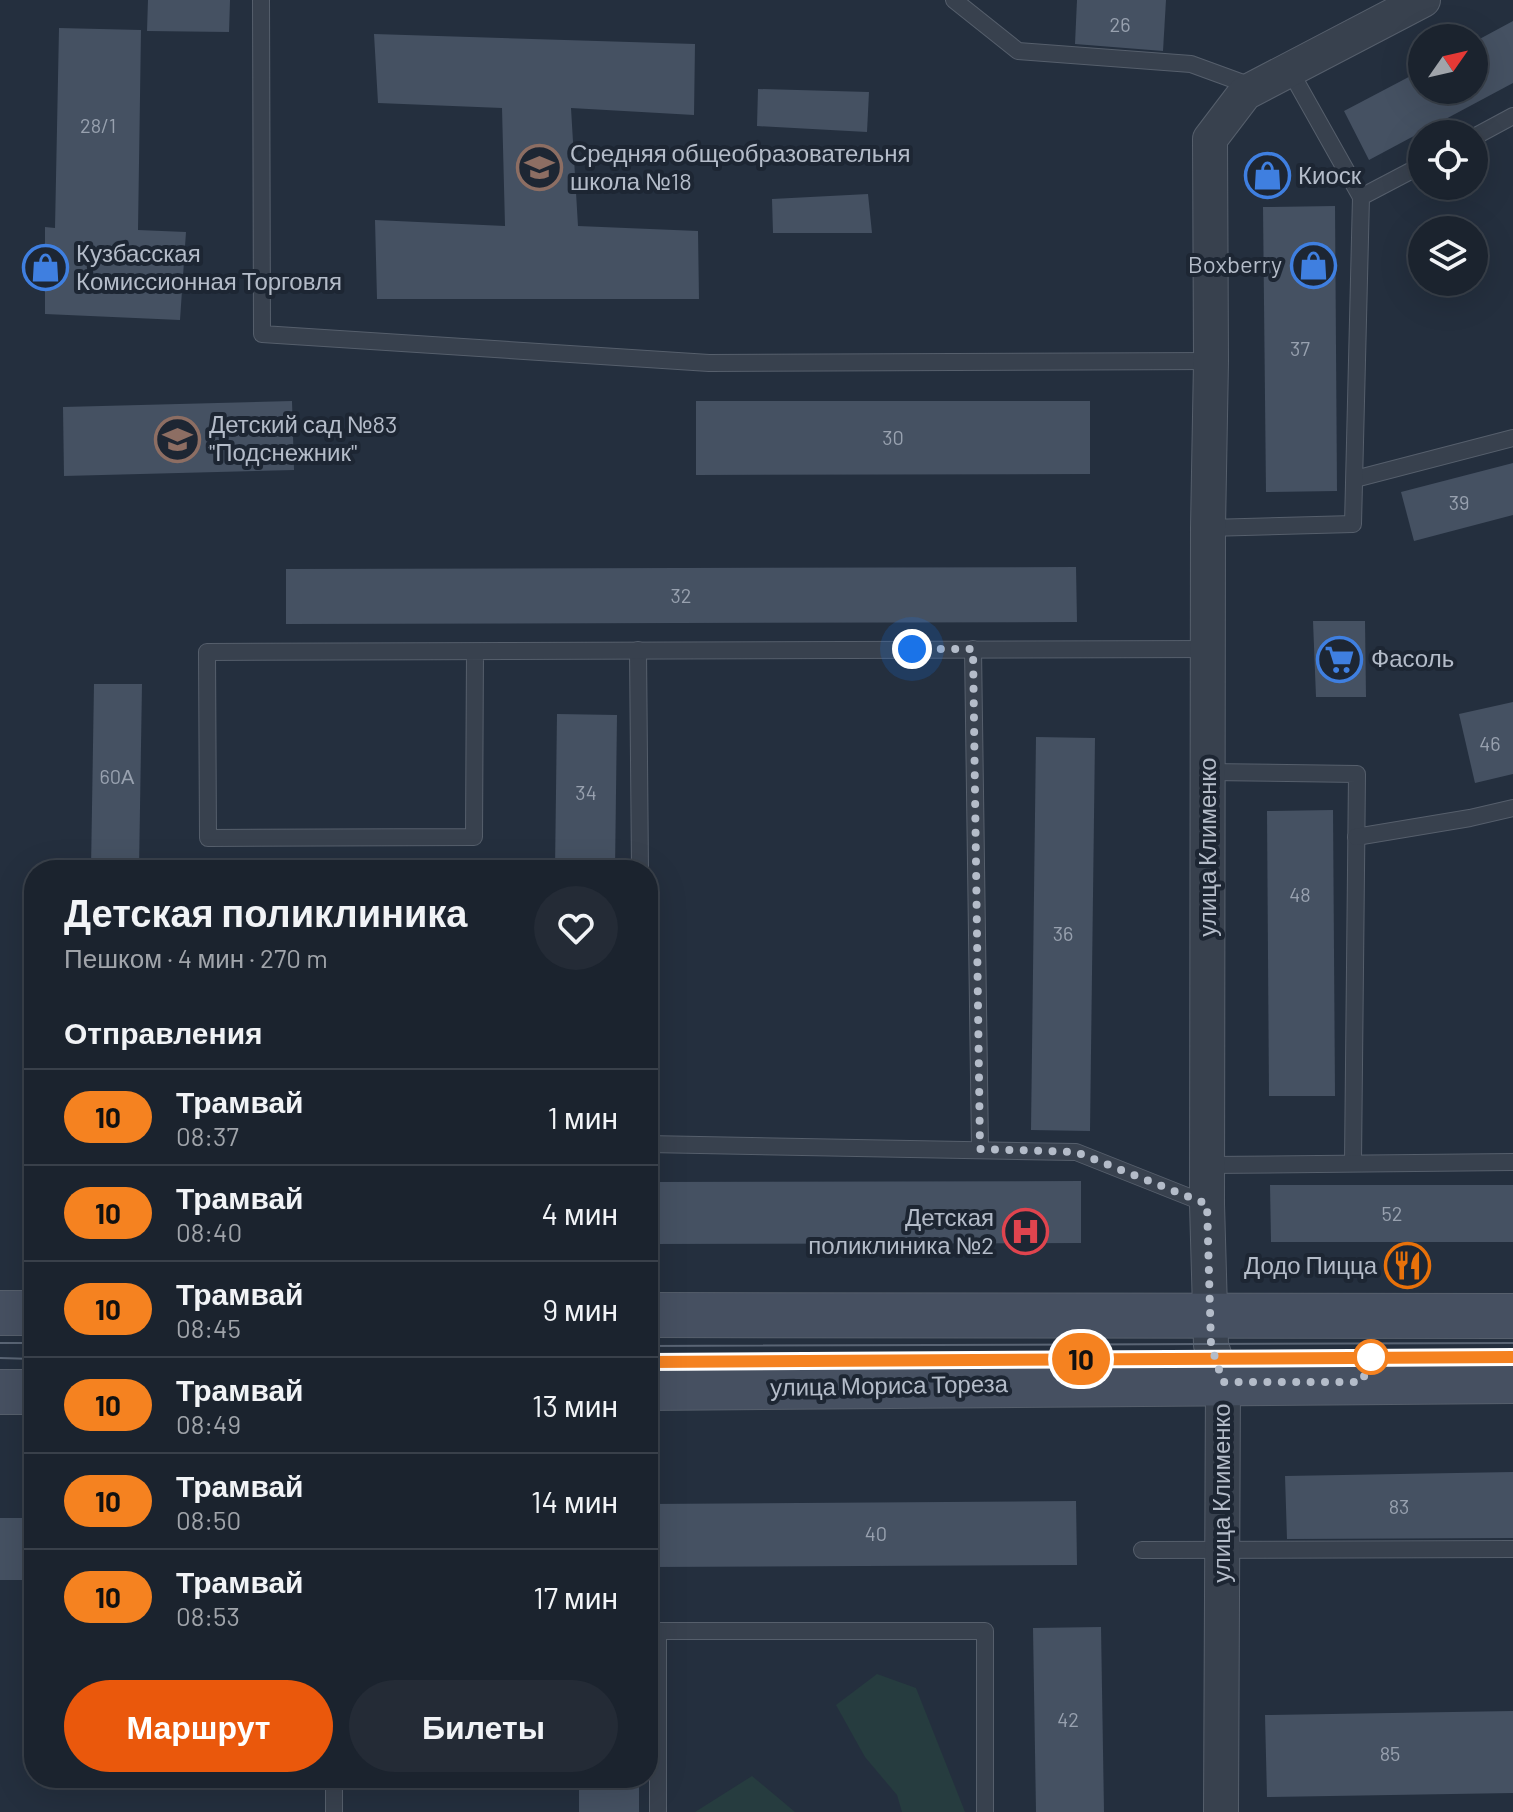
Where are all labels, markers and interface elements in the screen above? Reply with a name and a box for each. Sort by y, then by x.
house number: 26 [1109,12,1131,36]
north arrow [1408,24,1488,104]
map controls [1408,24,1488,296]
house number: 28/1 [80,113,116,137]
button: locate [1408,120,1488,200]
place label: Средняя общеобразовательня школа №18 [570,138,910,195]
school or university icon: Средняя общеобразовательня школа №18 [515,144,563,192]
shop icon: Киоск [1243,152,1291,200]
place label: Киоск [1298,160,1362,189]
button: layers [1408,216,1488,296]
place label: Кузбасская Комиссионная Торговля [76,238,342,295]
shop icon: Boxberry [1289,241,1337,289]
shop icon: Кузбасская Комиссионная Торговля [21,244,69,292]
place label: Boxberry [1188,249,1282,278]
house number: 37 [1290,336,1310,360]
place label: Детский сад №83 "Подснежник" [209,409,397,466]
school or university icon: Детский сад №83 "Подснежник" [154,415,202,463]
house number: 30 [882,425,904,449]
house number: 39 [1449,490,1469,514]
house number: 32 [670,583,692,607]
your location [892,629,932,669]
supermarket icon: Фасоль [1316,635,1364,683]
place label: Фасоль [1371,643,1454,672]
house number: 46 [1479,731,1501,755]
street label: улица Клименко [1192,757,1221,937]
house number: 60А [100,764,135,788]
house number: 34 [575,780,597,804]
house number: 48 [1289,882,1311,906]
button: heart [534,886,618,970]
text: Детская поликлиника [64,889,468,935]
house number: 36 [1053,921,1073,945]
text: Пешком · 4 мин · 270 m [64,942,328,973]
text: Отправления [64,1014,263,1050]
text: Трамвай [176,1083,304,1119]
text: 1 мин [548,1099,618,1135]
text: 10 [95,1100,121,1134]
text: 08:37 [176,1120,239,1151]
text: Трамвай [176,1179,304,1215]
text: 4 мин [542,1195,618,1231]
text: 10 [95,1196,121,1230]
house number: 52 [1382,1201,1403,1225]
place label: Детская поликлиника №2 [808,1202,994,1259]
hospital icon: Детская поликлиника №2 [1001,1208,1049,1256]
text: 08:40 [176,1216,242,1247]
restaurant icon: Додо Пицца [1384,1242,1432,1290]
place label: Додо Пицца [1244,1250,1378,1279]
text: Трамвай [176,1275,304,1311]
text: 9 мин [542,1291,618,1327]
text: 10 [95,1292,121,1326]
text: 08:45 [176,1312,241,1343]
line badge: 10 [1045,1333,1117,1385]
unlabelled marker [1354,1340,1388,1374]
text: 10 [1068,1342,1094,1376]
street label: улица Мориса Тореза [770,1368,1009,1401]
text: Трамвай [176,1371,304,1407]
text: 13 мин [532,1387,618,1423]
text: 10 [95,1388,121,1422]
street label: улица Клименко [1206,1403,1235,1583]
text: 08:49 [176,1408,241,1439]
text: Трамвай [176,1467,304,1503]
text: 14 мин [531,1483,618,1519]
text: 10 [95,1484,121,1518]
house number: 83 [1389,1494,1409,1518]
text: 08:50 [176,1504,241,1535]
house number: 40 [865,1521,887,1545]
text: Трамвай [176,1563,304,1599]
text: 17 мин [533,1579,618,1615]
text: 10 [95,1580,121,1614]
text: 08:53 [176,1600,240,1631]
button: Маршрут [64,1680,333,1772]
button: Билеты [349,1680,618,1772]
house number: 42 [1057,1707,1079,1731]
house number: 85 [1380,1741,1400,1765]

